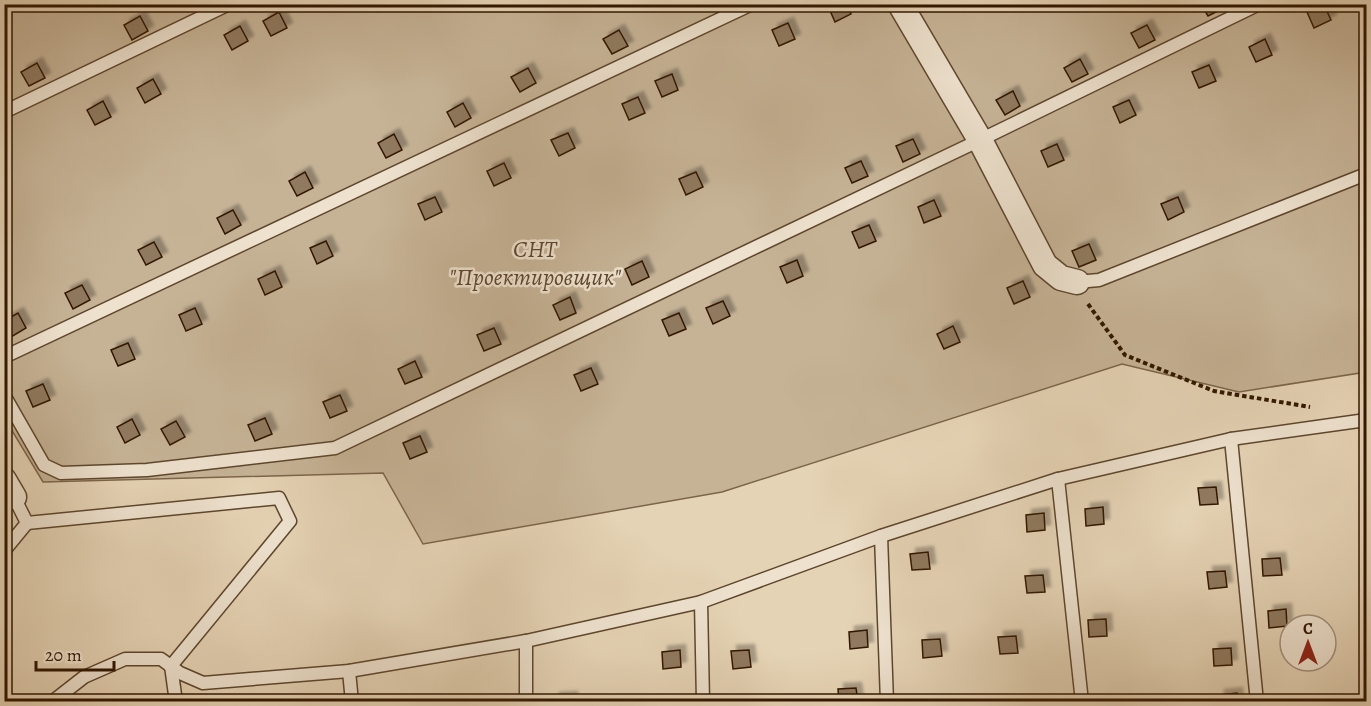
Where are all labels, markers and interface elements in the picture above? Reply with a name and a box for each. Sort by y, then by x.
park label: СНТ "Проектировщик" [449,233,622,293]
north arrow [1278,613,1338,673]
text: С [1303,618,1313,640]
scale bar [36,634,114,672]
text: 20 m [45,643,82,667]

